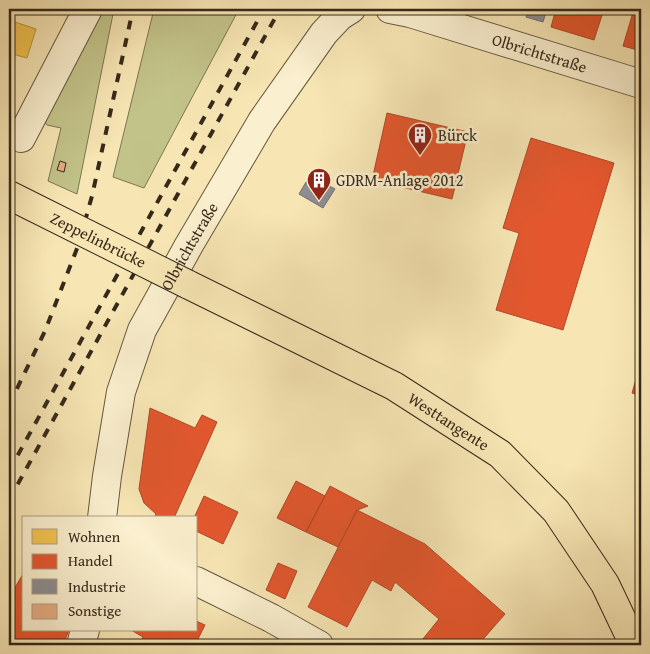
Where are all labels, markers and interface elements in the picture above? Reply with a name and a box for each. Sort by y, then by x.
street label: Olbrichtstraße [489,27,590,79]
building icon: Bürck [407,122,433,156]
place label: Bürck [438,123,478,147]
building icon: GDRM-Anlage 2012 [306,167,332,201]
place label: GDRM-Anlage 2012 [336,168,464,192]
street label: Olbrichtstraße [154,198,224,295]
street label: Zeppelinbrücke [46,206,151,274]
street label: Westtangente [404,386,494,456]
legend [22,516,198,632]
text: Wohnen [68,526,121,547]
text: Handel [68,550,113,571]
text: Industrie [68,576,126,597]
text: Sonstige [68,600,121,621]

